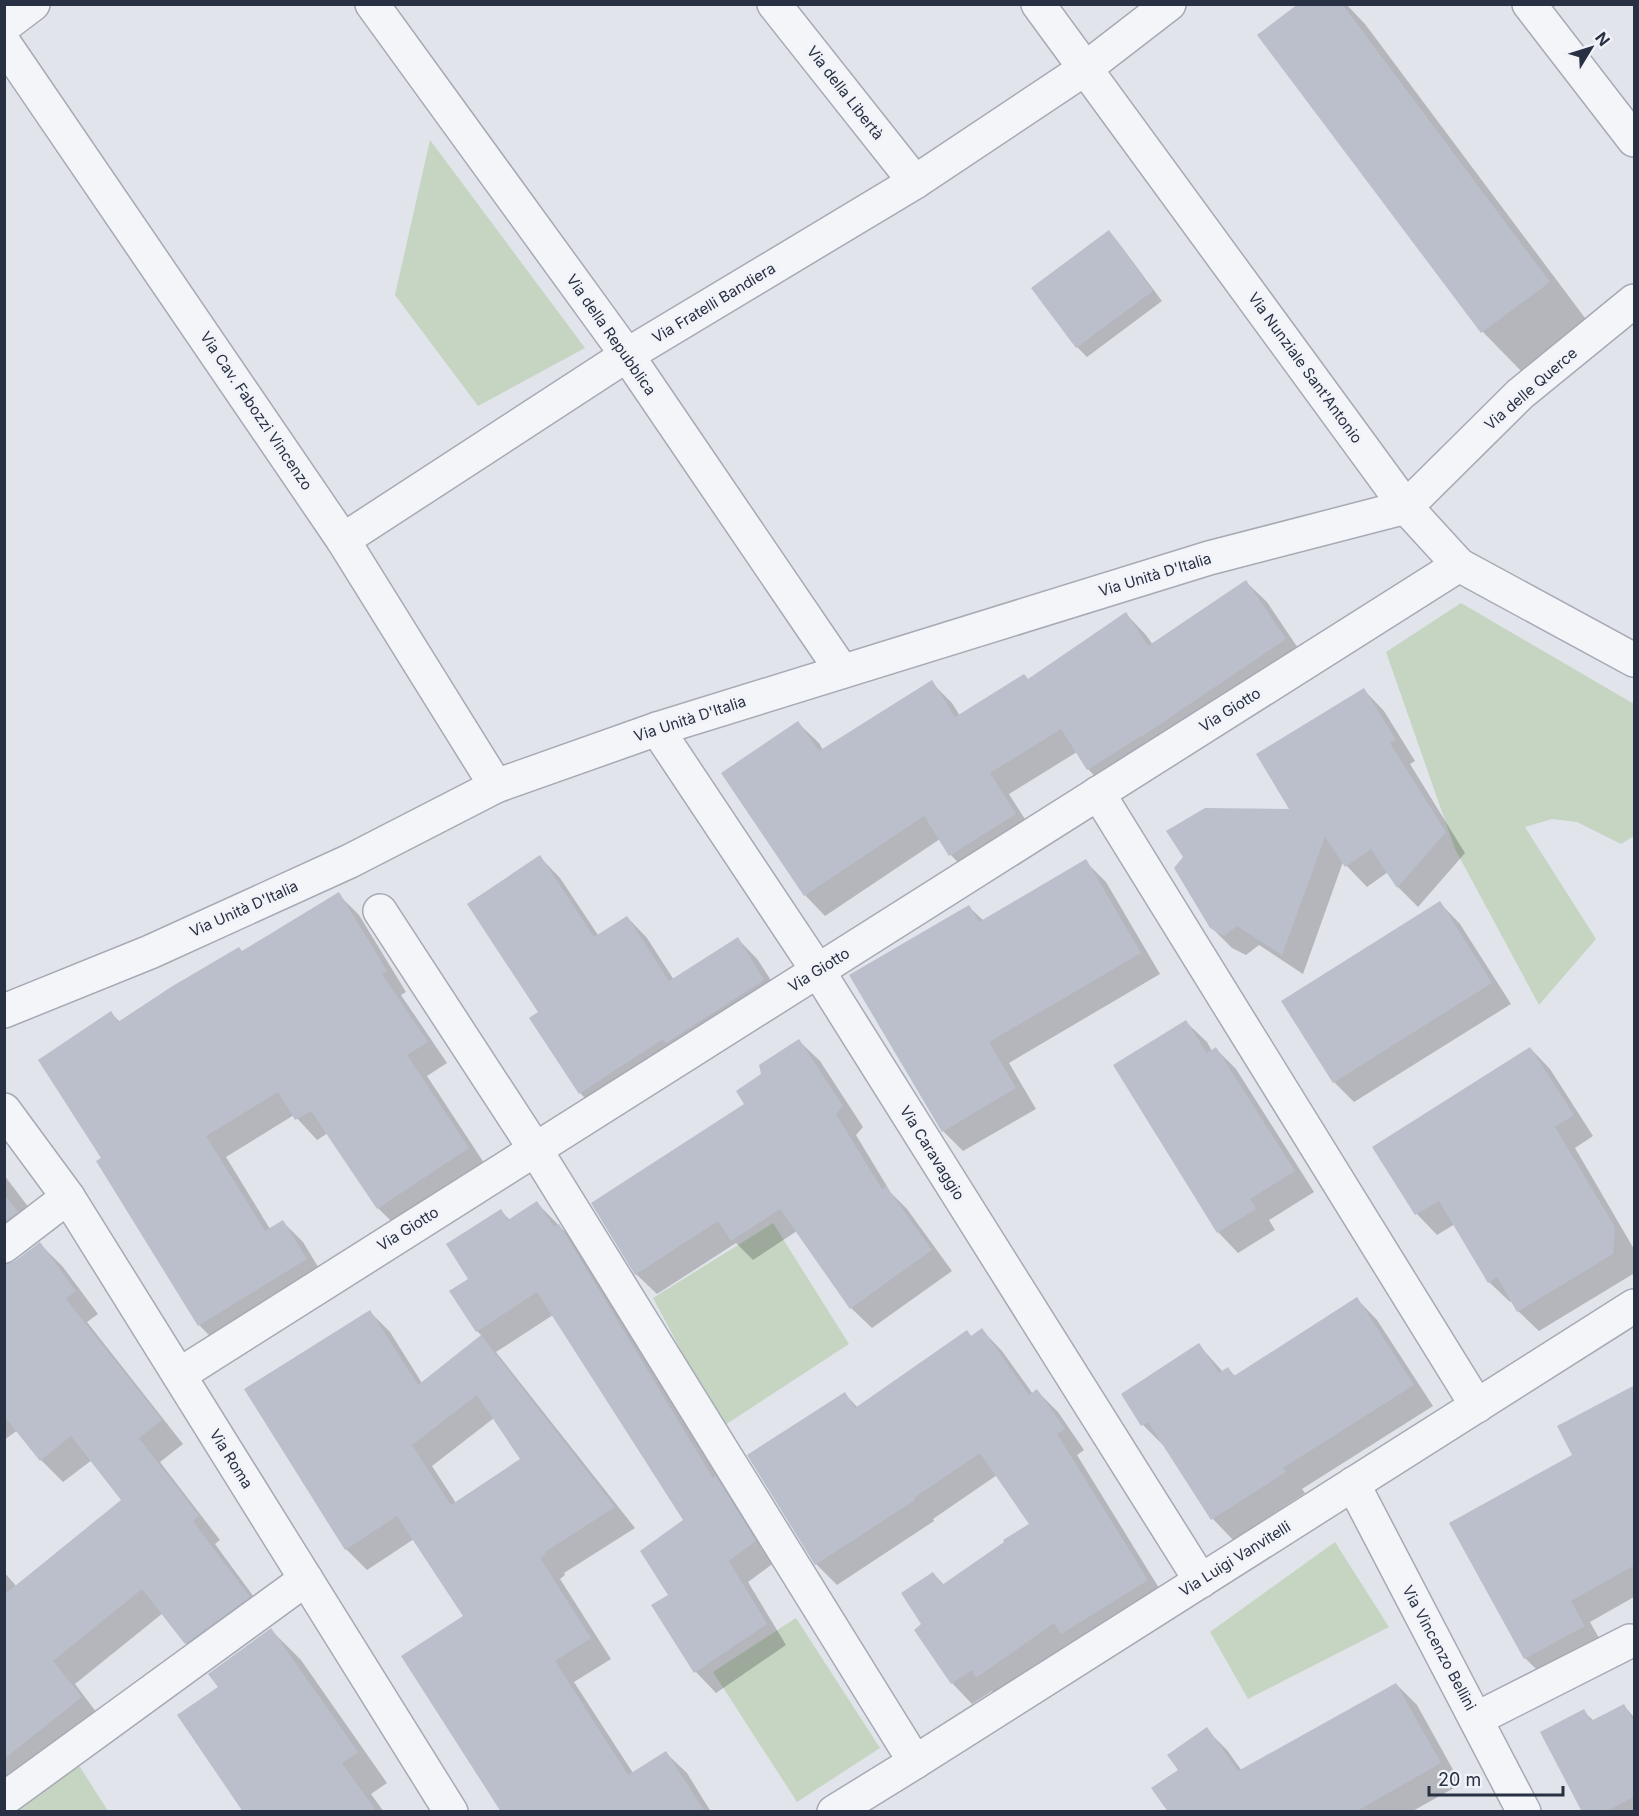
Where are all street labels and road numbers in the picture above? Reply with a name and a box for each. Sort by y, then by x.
street label: Via della Libertà [803,42,888,143]
street label: Via Fratelli Bandiera [649,258,779,347]
street label: Via della Repubblica [562,271,660,399]
street label: Via Nunziale Sant'Antonio [1244,288,1367,447]
street label: Via Cav. Fabozzi Vincenzo [196,328,317,494]
street label: Via delle Querce [1480,343,1581,434]
street label: Via Unità D'Italia [1096,548,1213,601]
street label: Via Giotto [1196,683,1264,736]
street label: Via Unità D'Italia [631,691,748,746]
street label: Via Unità D'Italia [187,876,301,941]
street label: Via Giotto [785,943,853,996]
street label: Via Caravaggio [896,1102,969,1203]
street label: Via Giotto [374,1202,442,1255]
street label: Via Roma [206,1425,257,1492]
street label: Via Luigi Vanvitelli [1176,1517,1294,1600]
street label: Via Vincenzo Bellini [1398,1582,1480,1714]

